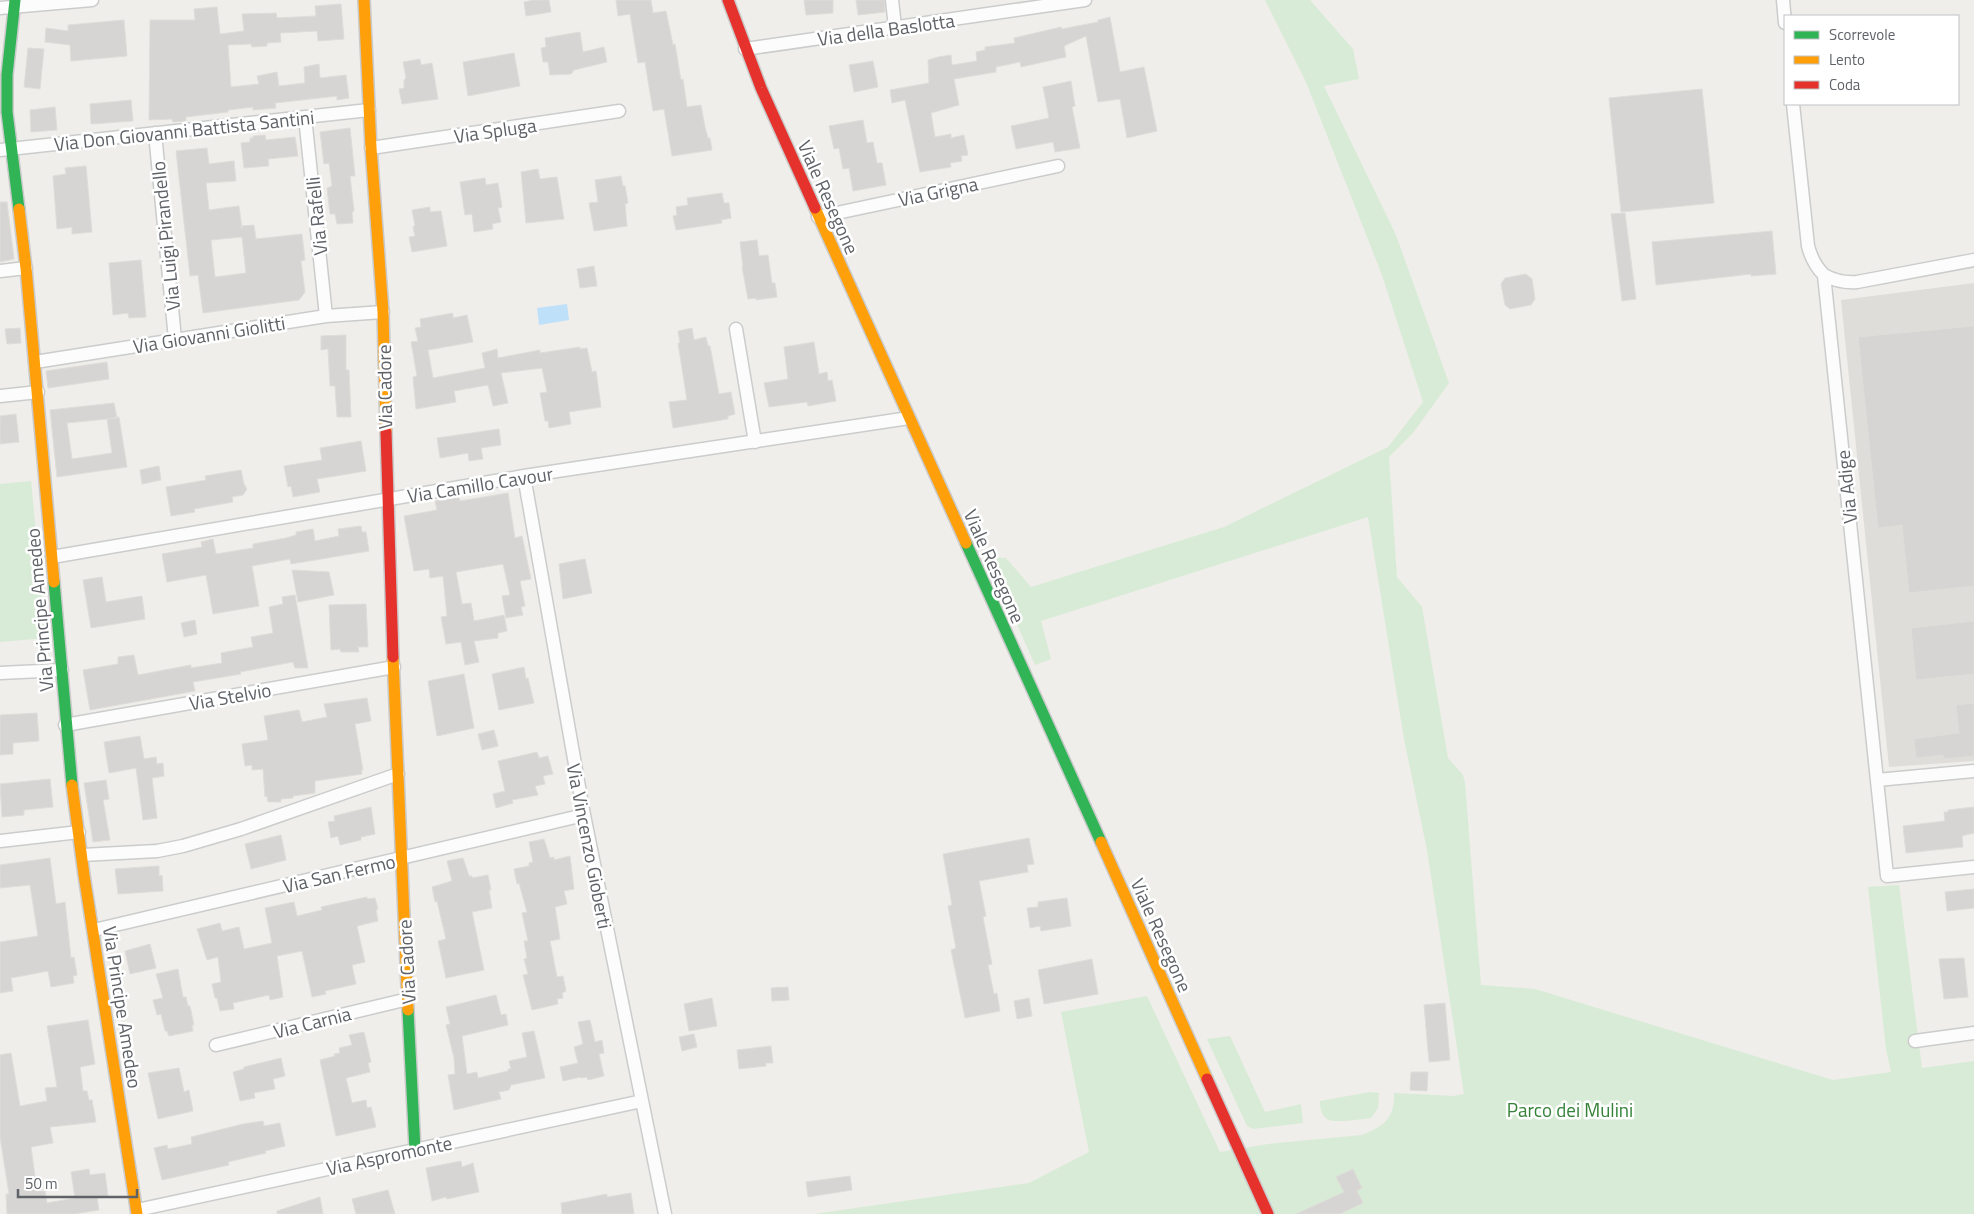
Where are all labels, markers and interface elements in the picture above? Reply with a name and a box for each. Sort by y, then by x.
street label: Via della Baslotta [815,5,957,53]
legend [1784,15,1959,105]
text: Scorrevole [1829,23,1895,46]
text: Lento [1829,48,1865,71]
text: Coda [1829,73,1861,96]
street label: Via Don Giovanni Battista Santini [52,102,316,158]
street label: Via Spluga [452,110,539,150]
street label: Viale Resegone [791,135,867,259]
street label: Via Luigi Pirandello [143,160,187,312]
street label: Via Grigna [895,168,981,214]
street label: Via Rafelli [297,175,335,257]
street label: Via Giovanni Giolitti [131,308,287,360]
street label: Via Cadore [369,344,399,430]
street label: Via Adige [1828,449,1864,525]
street label: Via Camillo Cavour [405,458,555,510]
street label: Viale Resegone [957,504,1033,628]
street label: Via Principe Amedeo [17,527,61,693]
street label: Via Stelvio [187,675,273,717]
street label: Via Vincenzo Gioberti [560,761,620,931]
street label: Via San Fermo [280,846,398,900]
street label: Viale Resegone [1124,873,1200,997]
street label: Via Cadore [389,919,423,1005]
street label: Via Principe Amedeo [96,924,150,1090]
street label: Via Carnia [270,998,354,1046]
park label: Parco dei Mulini [1507,1095,1633,1124]
street label: Via Aspromonte [323,1128,455,1182]
scale bar [18,1166,136,1198]
text: 50 m [25,1172,58,1195]

